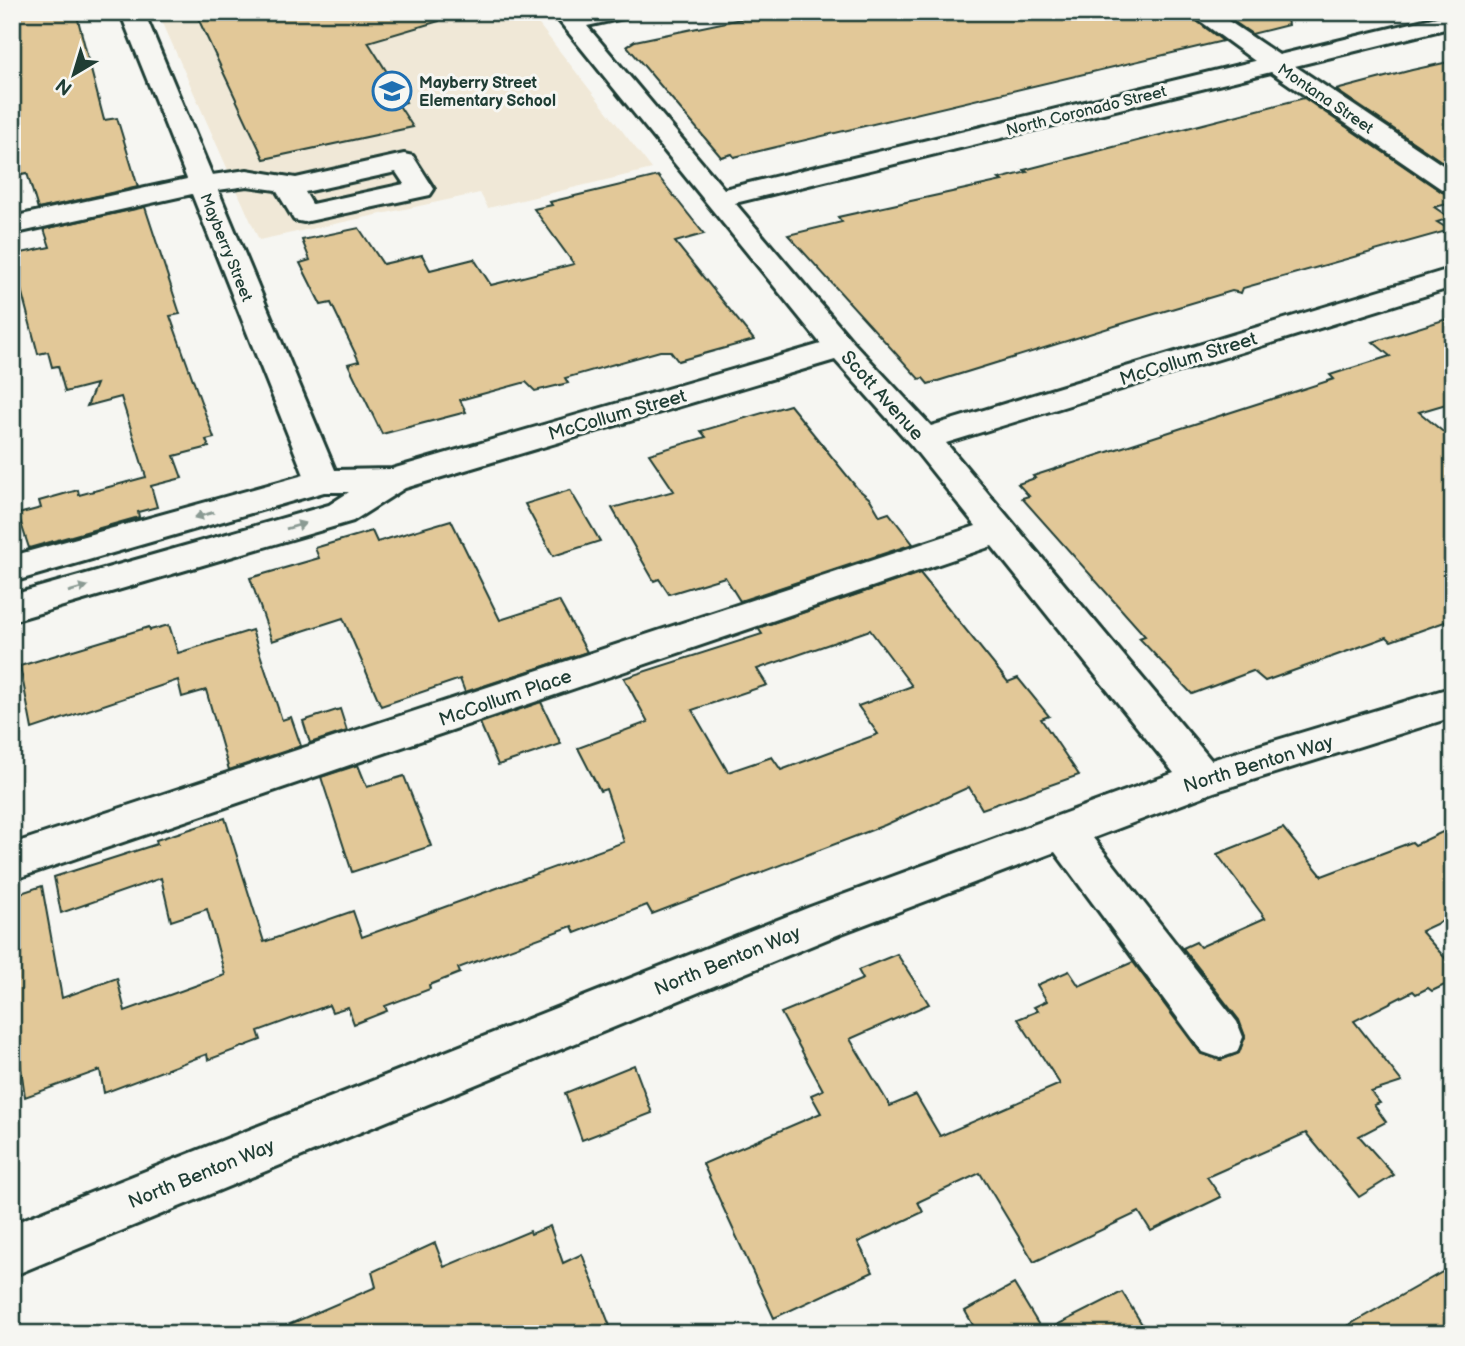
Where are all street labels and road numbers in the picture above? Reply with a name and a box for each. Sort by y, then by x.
street label: Montana Street [1274,60,1377,138]
street label: North Coronado Street [1004,82,1169,141]
street label: Mayberry Street [195,191,256,305]
street label: McCollum Street [1117,328,1260,391]
street label: Scott Avenue [836,346,928,446]
street label: McCollum Street [546,385,689,446]
street label: McCollum Place [436,665,575,732]
street label: North Benton Way [1181,731,1336,798]
street label: North Benton Way [651,921,804,1001]
street label: North Benton Way [125,1134,278,1214]

